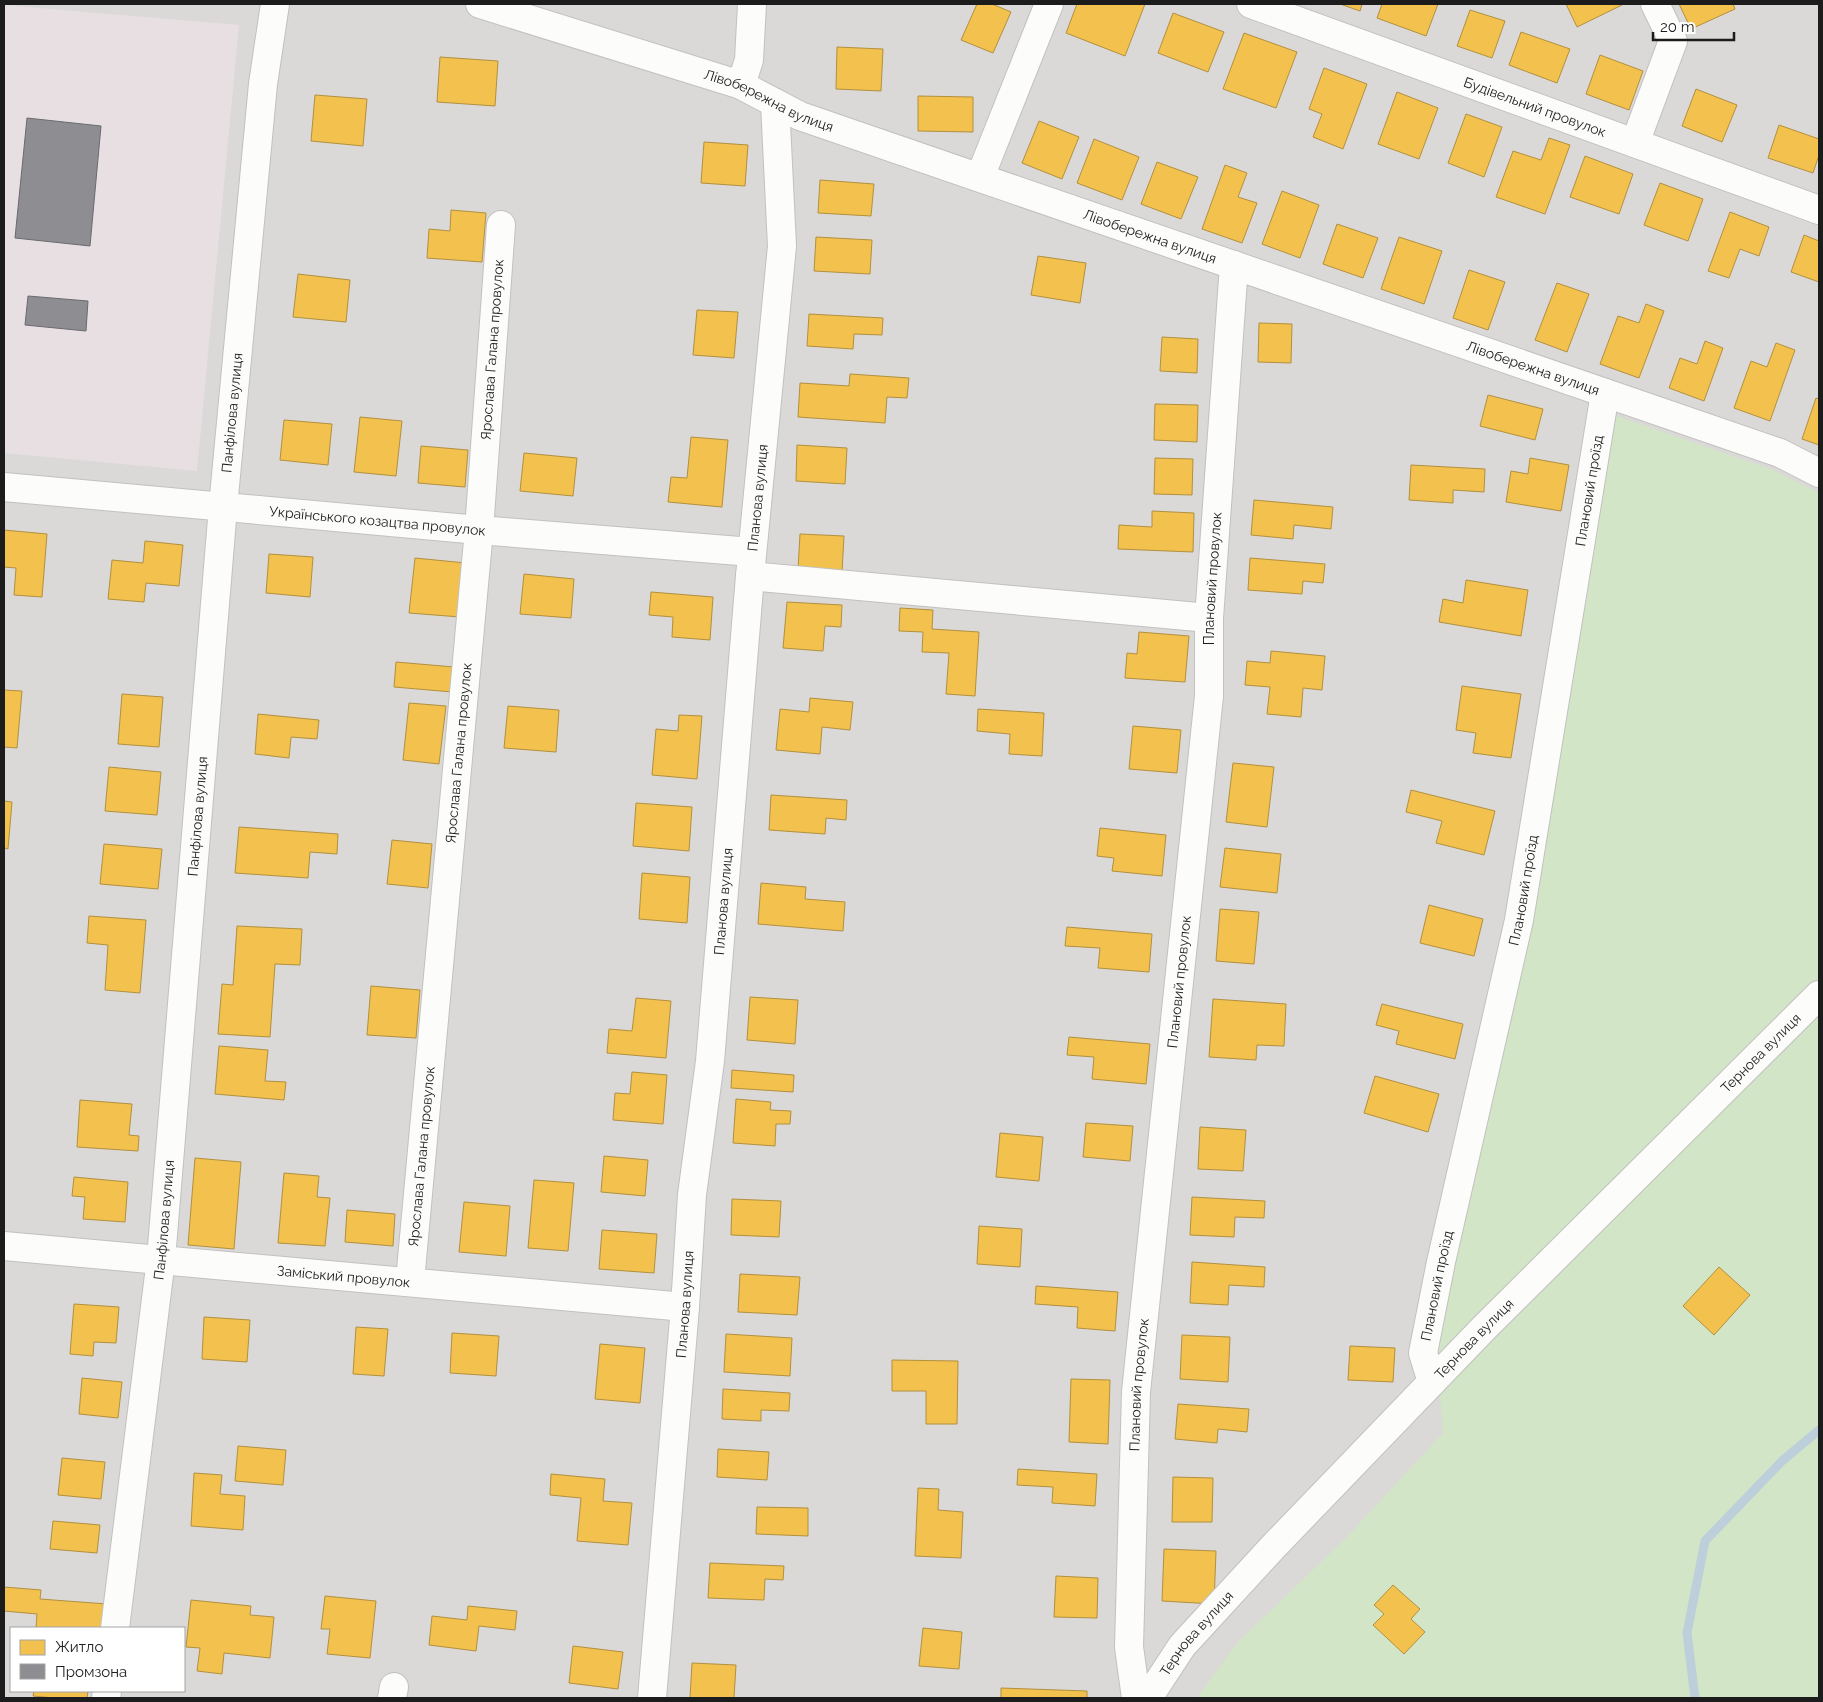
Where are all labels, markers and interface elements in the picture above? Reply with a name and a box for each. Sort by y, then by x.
scale bar [1653,10,1734,42]
text: 20 m [1660,18,1695,36]
street label: Лівобережна вулиця [702,66,836,135]
street label: Будівельний провулок [1461,74,1608,140]
street label: Лівобережна вулиця [1081,206,1219,267]
street label: Ярослава Галана провулок [478,259,507,441]
street label: Лівобережна вулиця [1464,338,1602,398]
street label: Панфілова вулиця [218,352,246,474]
street label: Плановий проїзд [1572,434,1606,547]
street label: Планова вулиця [744,443,771,552]
street label: Українського козацтва провулок [269,503,486,539]
street label: Плановий провулок [1201,511,1224,645]
street label: Ярослава Галана провулок [442,662,475,844]
street label: Панфілова вулиця [185,756,210,877]
street label: Плановий проїзд [1505,834,1541,947]
street label: Планова вулиця [711,847,736,956]
street label: Плановий провулок [1164,915,1194,1049]
street label: Тернова вулиця [1718,1010,1804,1096]
street label: Ярослава Галана провулок [405,1065,438,1248]
street label: Панфілова вулиця [150,1159,177,1281]
street label: Плановий проїзд [1418,1229,1456,1342]
street label: Планова вулиця [673,1250,697,1359]
street label: Заміський провулок [276,1262,411,1290]
street label: Тернова вулиця [1431,1295,1517,1382]
street label: Плановий провулок [1126,1317,1152,1452]
street label: Тернова вулиця [1157,1588,1236,1679]
legend [10,1627,185,1692]
text: Житло [55,1638,103,1656]
text: Промзона [55,1663,127,1681]

